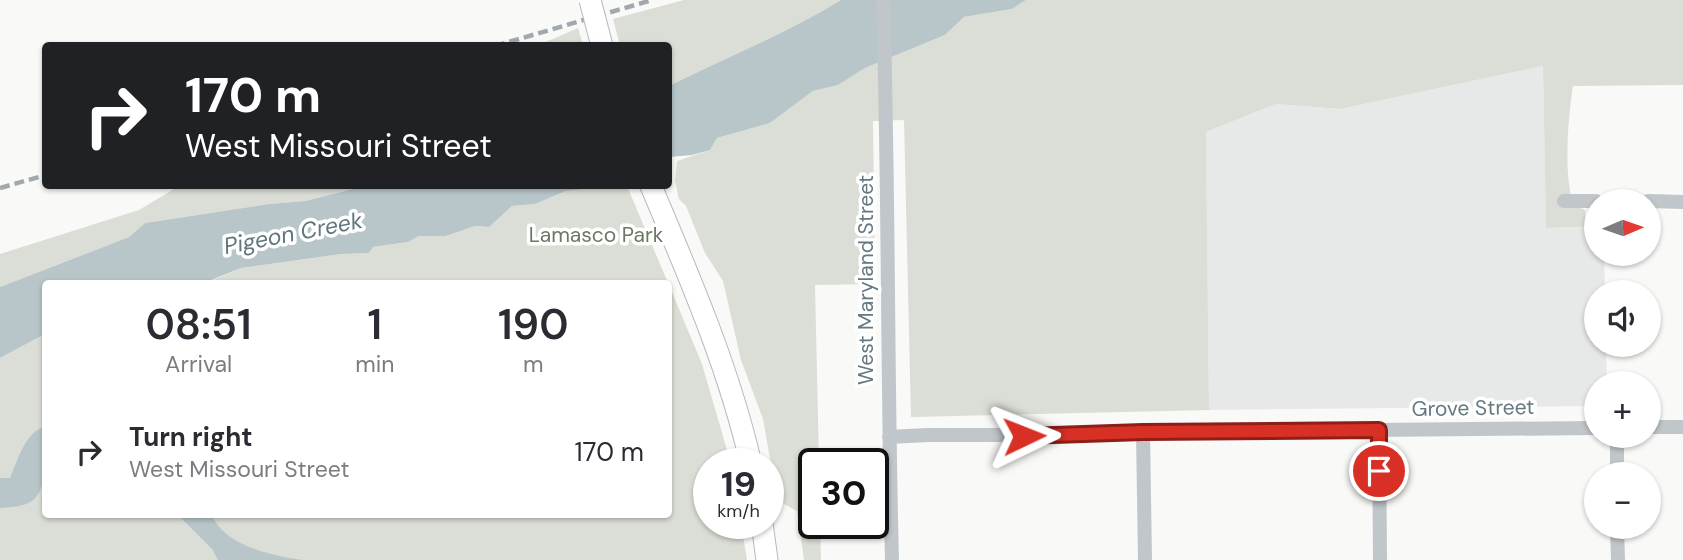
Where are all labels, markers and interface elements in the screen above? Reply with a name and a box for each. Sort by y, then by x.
text: 170 m [185,63,321,127]
icon: right [70,70,161,161]
text: West Missouri Street [185,125,492,167]
street label: West Maryland Street [852,175,880,385]
north arrow [1584,189,1661,266]
map controls [1584,189,1661,539]
water label: Pigeon Creek [221,205,365,261]
park label: Lamasco Park [529,221,664,249]
button: sound [1584,280,1661,357]
text: 08:51 [146,297,252,352]
text: 1 [368,297,382,352]
text: 190 [498,297,568,352]
text: Arrival [165,349,232,379]
text: min [355,349,394,379]
text: m [523,349,543,379]
button: + [1584,371,1661,448]
street label: Grove Street [1411,393,1535,423]
position arrow [987,399,1061,473]
text: Turn right [129,420,253,454]
icon: right [70,433,108,471]
text: 170 m [575,435,644,469]
pin [1349,441,1409,501]
speed limit sign: 30 [798,448,889,539]
icon: arrive [1360,452,1398,490]
text: West Missouri Street [129,454,349,484]
text: 19 [721,461,756,507]
button: − [1584,462,1661,539]
text: km/h [717,499,760,523]

